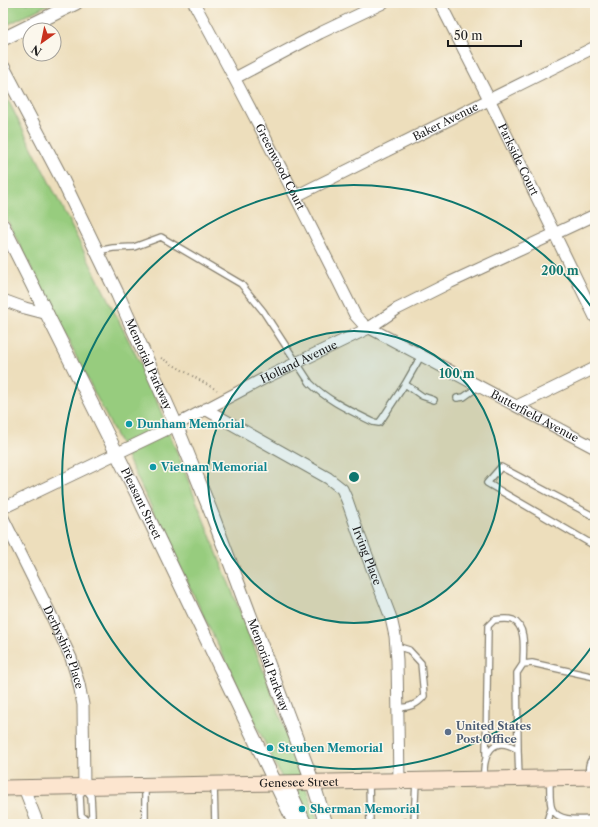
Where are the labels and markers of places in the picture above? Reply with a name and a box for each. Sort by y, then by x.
place label: Dunham Memorial [137,417,245,431]
marker: Dunham Memorial [124,419,134,429]
place label: Vietnam Memorial [160,460,268,474]
marker: Vietnam Memorial [148,462,158,472]
centre of rings [347,470,361,484]
place label: United States Post Office [456,719,531,746]
marker: United States Post Office [443,727,453,737]
place label: Steuben Memorial [278,741,383,755]
marker: Steuben Memorial [265,743,275,753]
place label: Sherman Memorial [310,802,420,816]
marker: Sherman Memorial [297,804,307,814]

